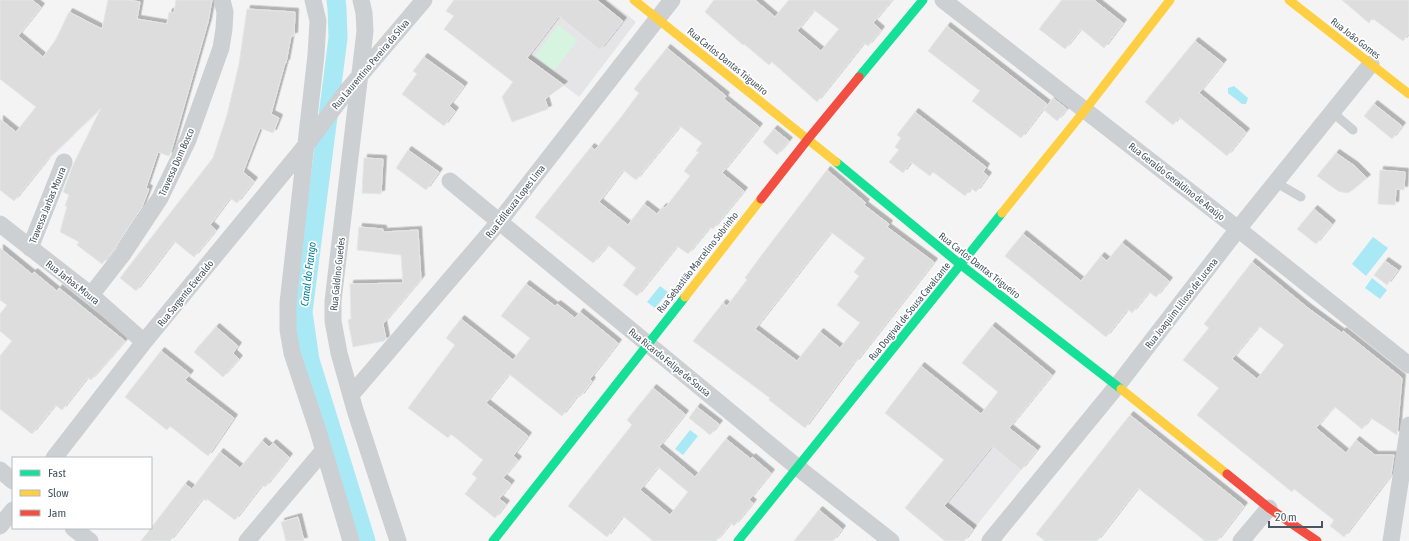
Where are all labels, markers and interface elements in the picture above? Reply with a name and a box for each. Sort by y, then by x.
street label: Rua João Gomes [1329,16,1383,61]
street label: Rua Laurentino Pereira da Silva [330,17,411,112]
street label: Rua Carlos Dantas Trigueiro [685,26,770,97]
street label: Travessa Dom Bosco [157,126,196,198]
street label: Rua Geraldo Geraldino de Araújo [1126,140,1227,223]
street label: Rua Edileuza Lopes Lima [484,162,547,240]
street label: Travessa Jarbas Moura [27,165,68,245]
street label: Rua Sebastião Marcelino Sobrinho [655,209,740,315]
street label: Rua Carlos Dantas Trigueiro [937,230,1023,301]
street label: Rua Galdino Guedes [328,236,347,311]
water label: Canal do Frango [298,241,318,307]
street label: Rua Joaquim Lilioso de Lucena [1143,256,1220,351]
street label: Rua Jarbas Moura [44,258,102,307]
street label: Rua Sargento Everaldo [155,258,216,329]
street label: Rua Dorgival de Sousa Cavalcante [866,260,953,363]
street label: Rua Ricardo Felipe de Sousa [627,326,713,399]
legend [12,457,152,529]
text: Fast [48,466,66,480]
text: Slow [48,486,69,500]
scale bar [1269,503,1322,529]
text: Jam [48,506,66,520]
text: 20 m [1275,510,1297,524]

